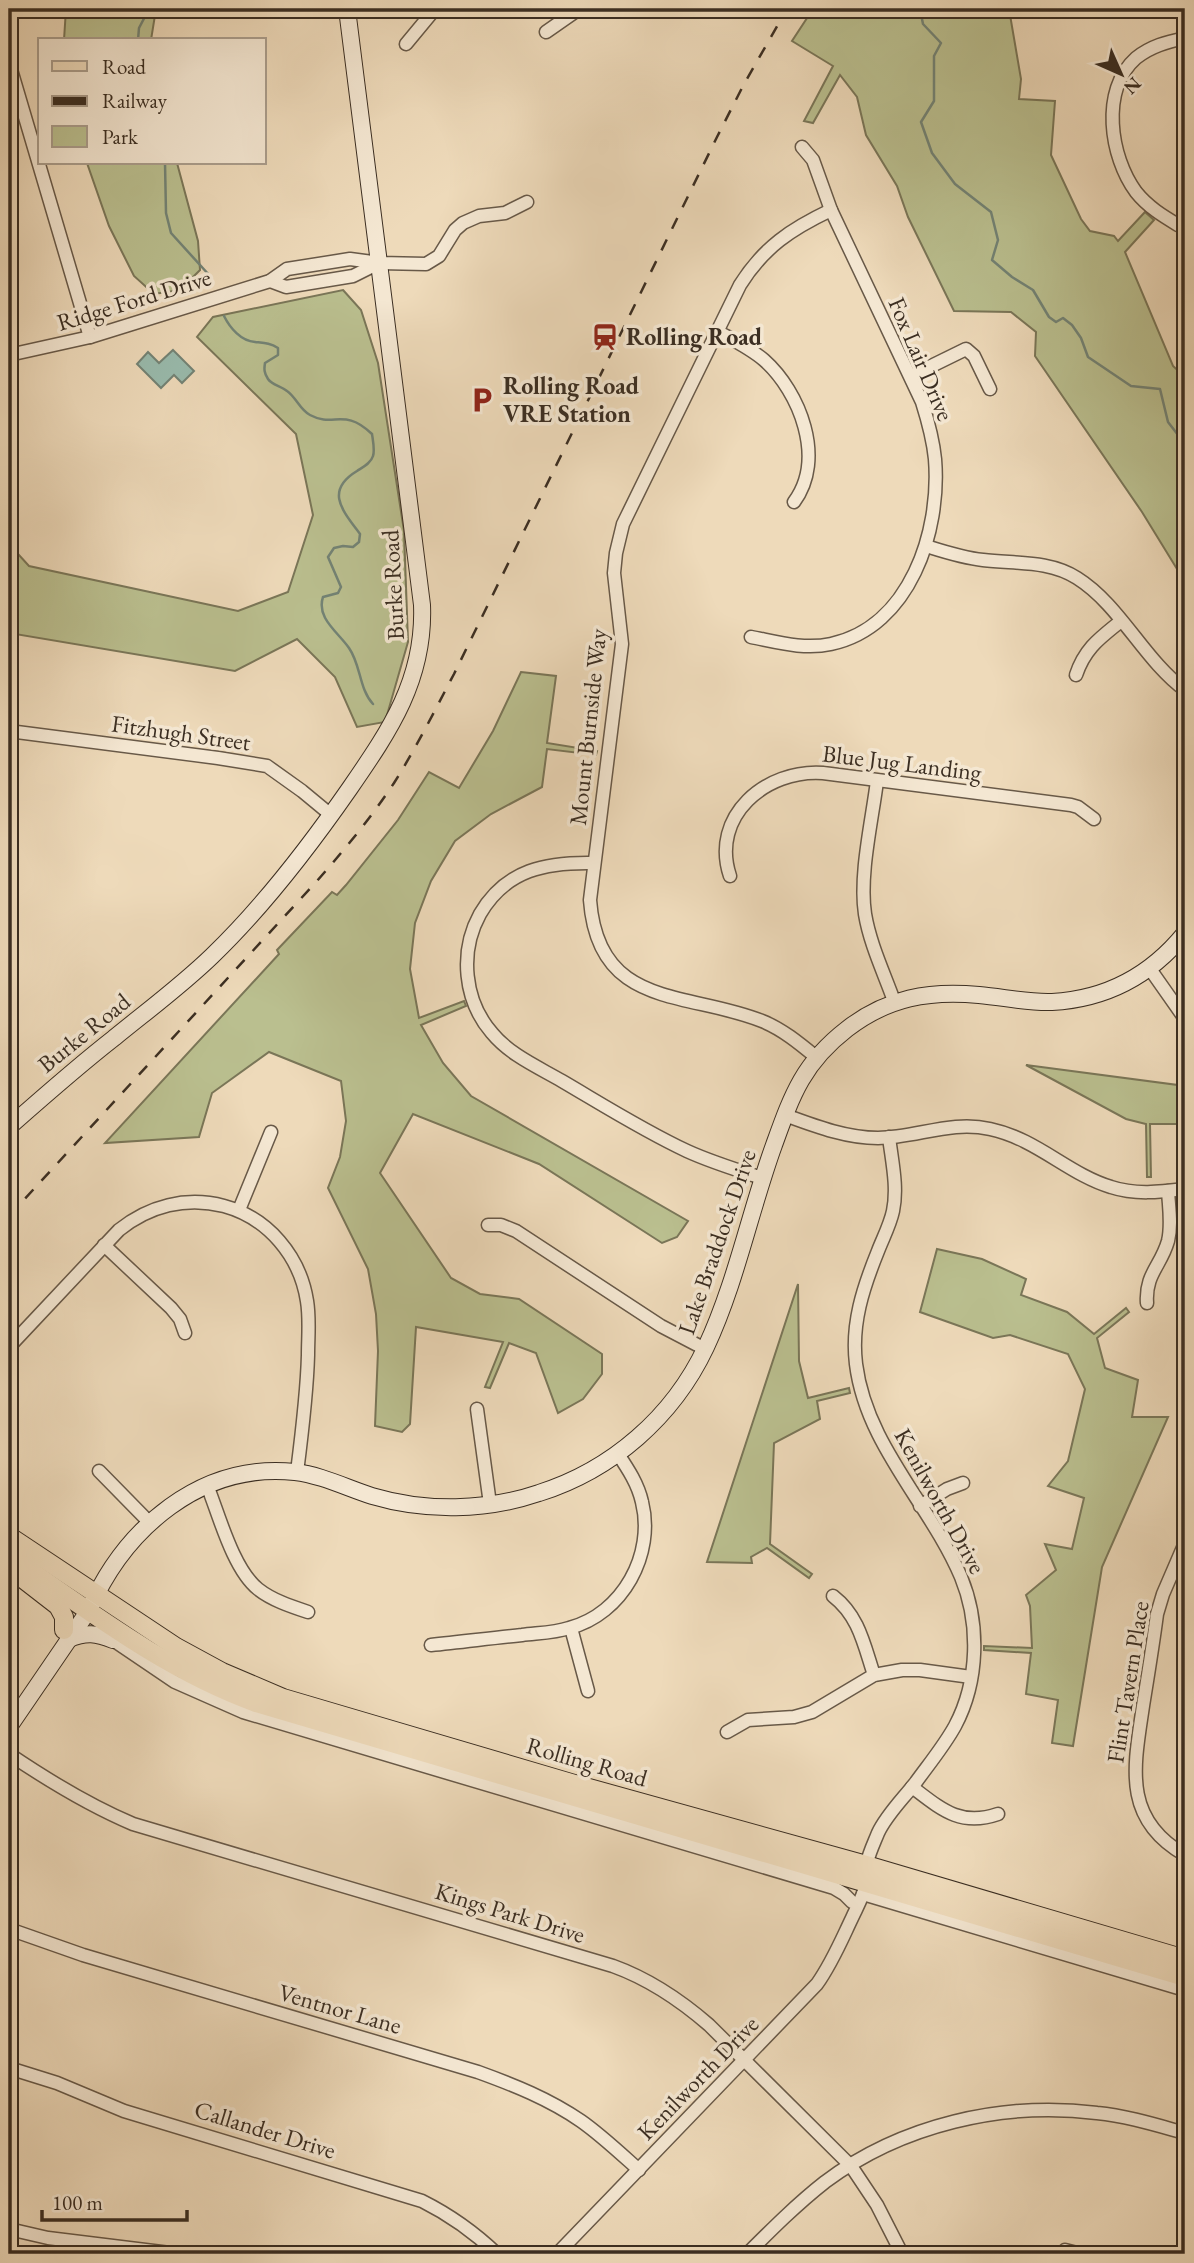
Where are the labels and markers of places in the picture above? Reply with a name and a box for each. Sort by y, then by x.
place label: Rolling Road [626,321,763,353]
station icon: Rolling Road [590,322,620,352]
place label: Rolling Road VRE Station [503,370,640,429]
parking icon: Rolling Road VRE Station [467,385,497,415]

